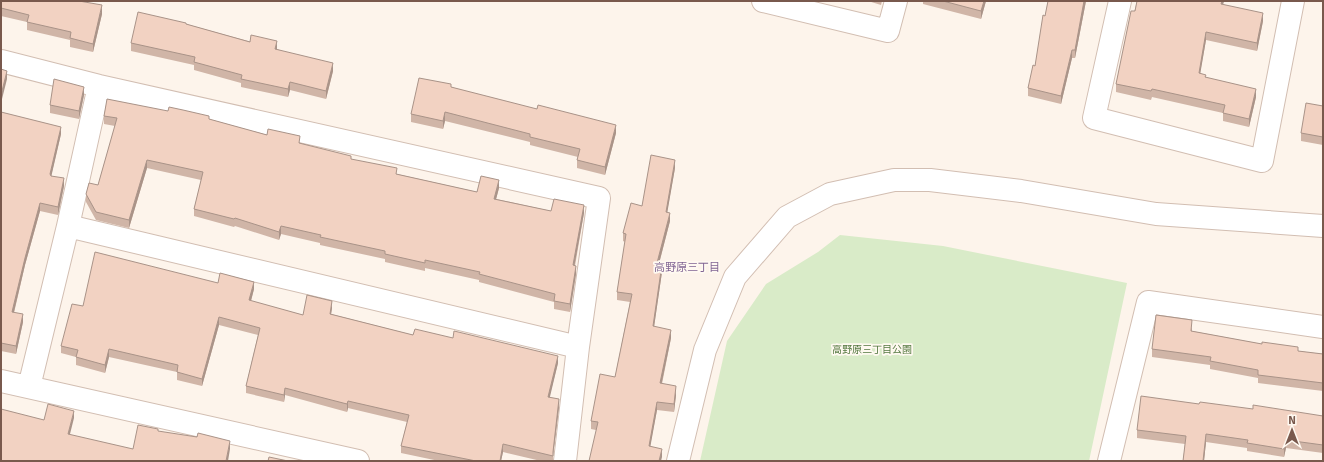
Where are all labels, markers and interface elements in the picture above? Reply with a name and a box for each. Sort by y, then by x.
district label: 高野原三丁目 [654,261,720,274]
park label: 高野原三丁目公園 [832,344,912,356]
north arrow [1272,410,1312,450]
text: N [1288,414,1296,427]

